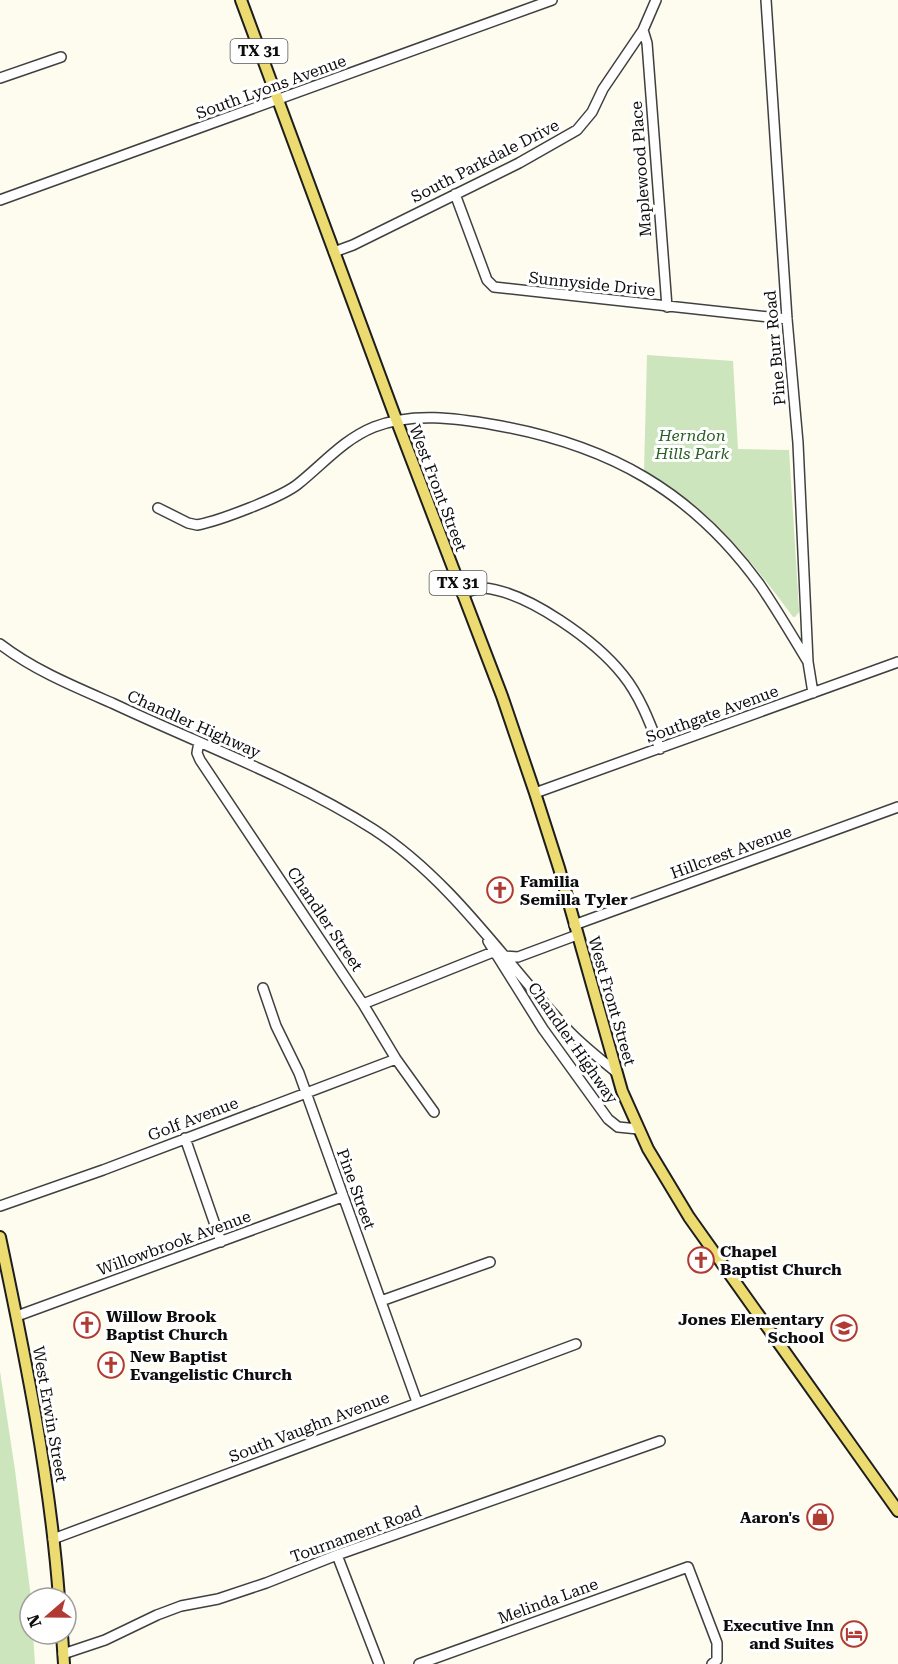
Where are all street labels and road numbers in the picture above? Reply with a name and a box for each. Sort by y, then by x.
road number: TX 31 [230,39,288,63]
street label: South Lyons Avenue [193,51,349,123]
street label: Maplewood Place [627,100,655,238]
street label: South Parkdale Drive [408,115,562,207]
street label: Sunnyside Drive [528,268,657,300]
street label: Pine Burr Road [760,290,790,406]
street label: West Front Street [405,422,471,554]
road number: TX 31 [430,571,486,595]
street label: Southgate Avenue [643,681,781,747]
street label: Chandler Highway [124,686,264,762]
street label: Hillcrest Avenue [668,821,794,883]
street label: Chandler Street [283,863,367,975]
street label: West Front Street [584,934,640,1068]
street label: Chandler Highway [524,979,622,1108]
street label: Golf Avenue [145,1093,241,1145]
street label: Pine Street [333,1146,379,1232]
street label: Willowbrook Avenue [95,1206,254,1280]
street label: West Erwin Street [29,1345,71,1483]
street label: South Vaughn Avenue [226,1388,392,1466]
street label: Tournament Road [288,1501,424,1567]
street label: Melinda Lane [495,1574,601,1628]

